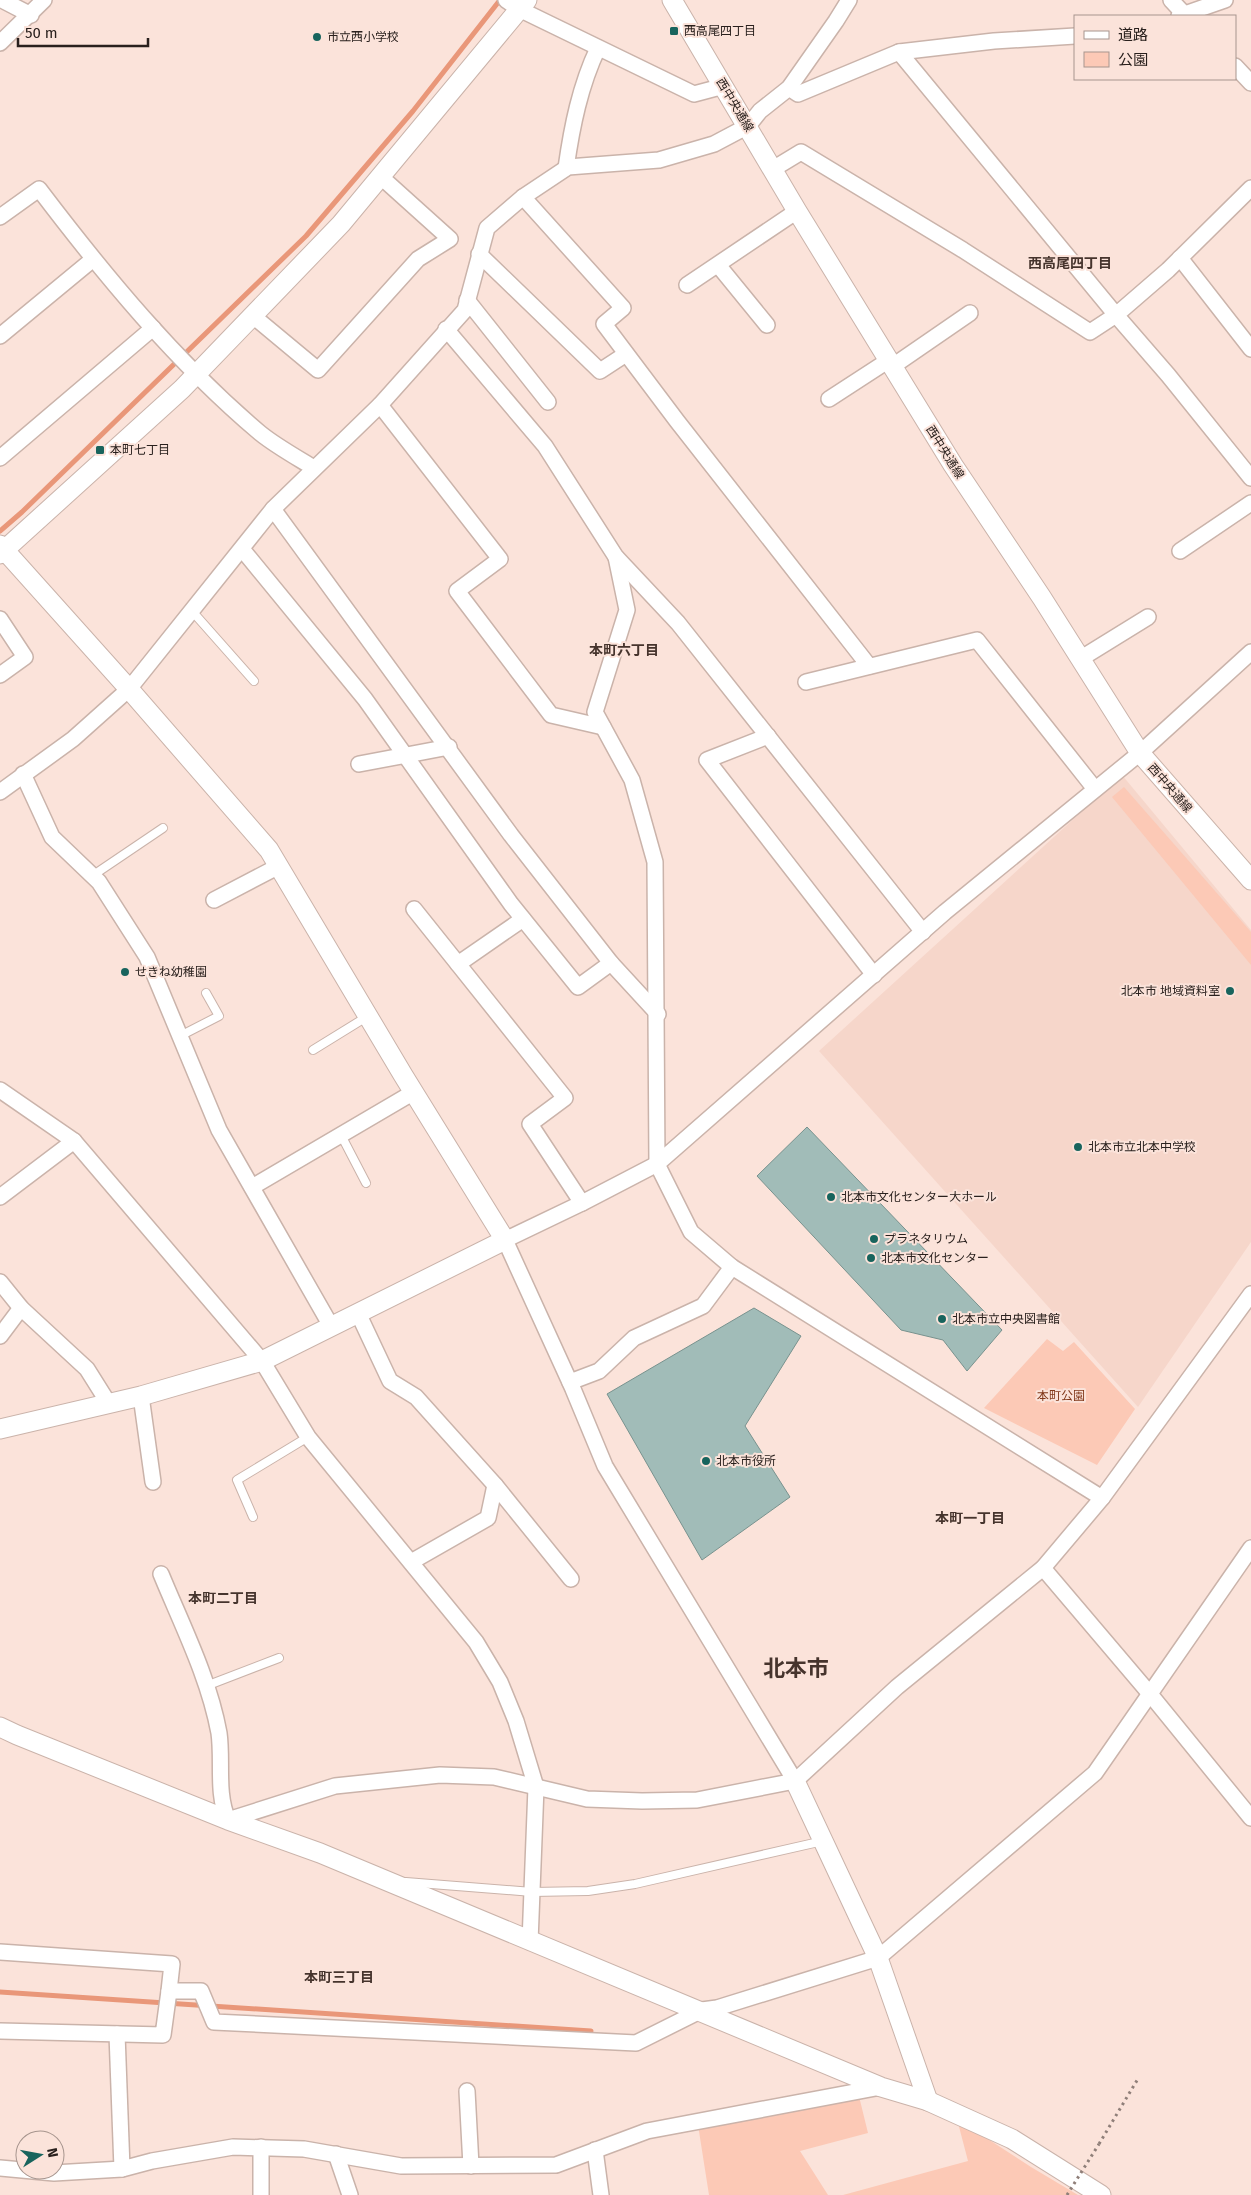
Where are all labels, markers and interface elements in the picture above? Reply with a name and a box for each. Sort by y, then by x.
scale bar [18,15,148,47]
legend [1074,15,1236,80]
text: 50 m [25,24,58,42]
place label: 西高尾四丁目 [684,24,756,38]
marker: 西高尾四丁目 [668,25,680,37]
text: 道路 [1118,26,1148,44]
place label: 市立西小学校 [327,30,399,44]
marker: 市立西小学校 [311,31,323,43]
text: 公園 [1118,51,1148,69]
street label: 西中央通線 [714,76,756,134]
district label: 西高尾四丁目 [1028,255,1112,272]
street label: 西中央通線 [923,423,967,481]
place label: 本町七丁目 [110,443,170,457]
marker: 本町七丁目 [94,444,106,456]
district label: 本町六丁目 [589,642,659,659]
street label: 西中央通線 [1145,761,1195,815]
place label: せきね幼稚園 [135,965,207,979]
marker: せきね幼稚園 [119,966,131,978]
place label: 北本市 地域資料室 [1121,984,1220,998]
marker: 北本市 地域資料室 [1224,985,1236,997]
place label: 北本市立北本中学校 [1088,1140,1196,1154]
marker: 北本市立北本中学校 [1072,1141,1084,1153]
place label: 北本市文化センター大ホール [841,1190,997,1204]
marker: 北本市文化センター大ホール [825,1191,837,1203]
place label: プラネタリウム [884,1232,968,1246]
marker: プラネタリウム [868,1233,880,1245]
place label: 北本市文化センター [881,1251,989,1265]
marker: 北本市文化センター [865,1252,877,1264]
place label: 北本市立中央図書館 [952,1312,1060,1326]
marker: 北本市立中央図書館 [936,1313,948,1325]
park label: 本町公園 [1037,1389,1085,1403]
place label: 北本市役所 [716,1454,776,1468]
marker: 北本市役所 [700,1455,712,1467]
district label: 本町一丁目 [935,1510,1005,1527]
district label: 本町二丁目 [188,1590,258,1607]
district label: 北本市 [763,1655,829,1682]
district label: 本町三丁目 [304,1969,374,1986]
north arrow [15,2130,65,2180]
text: N [43,2146,62,2159]

